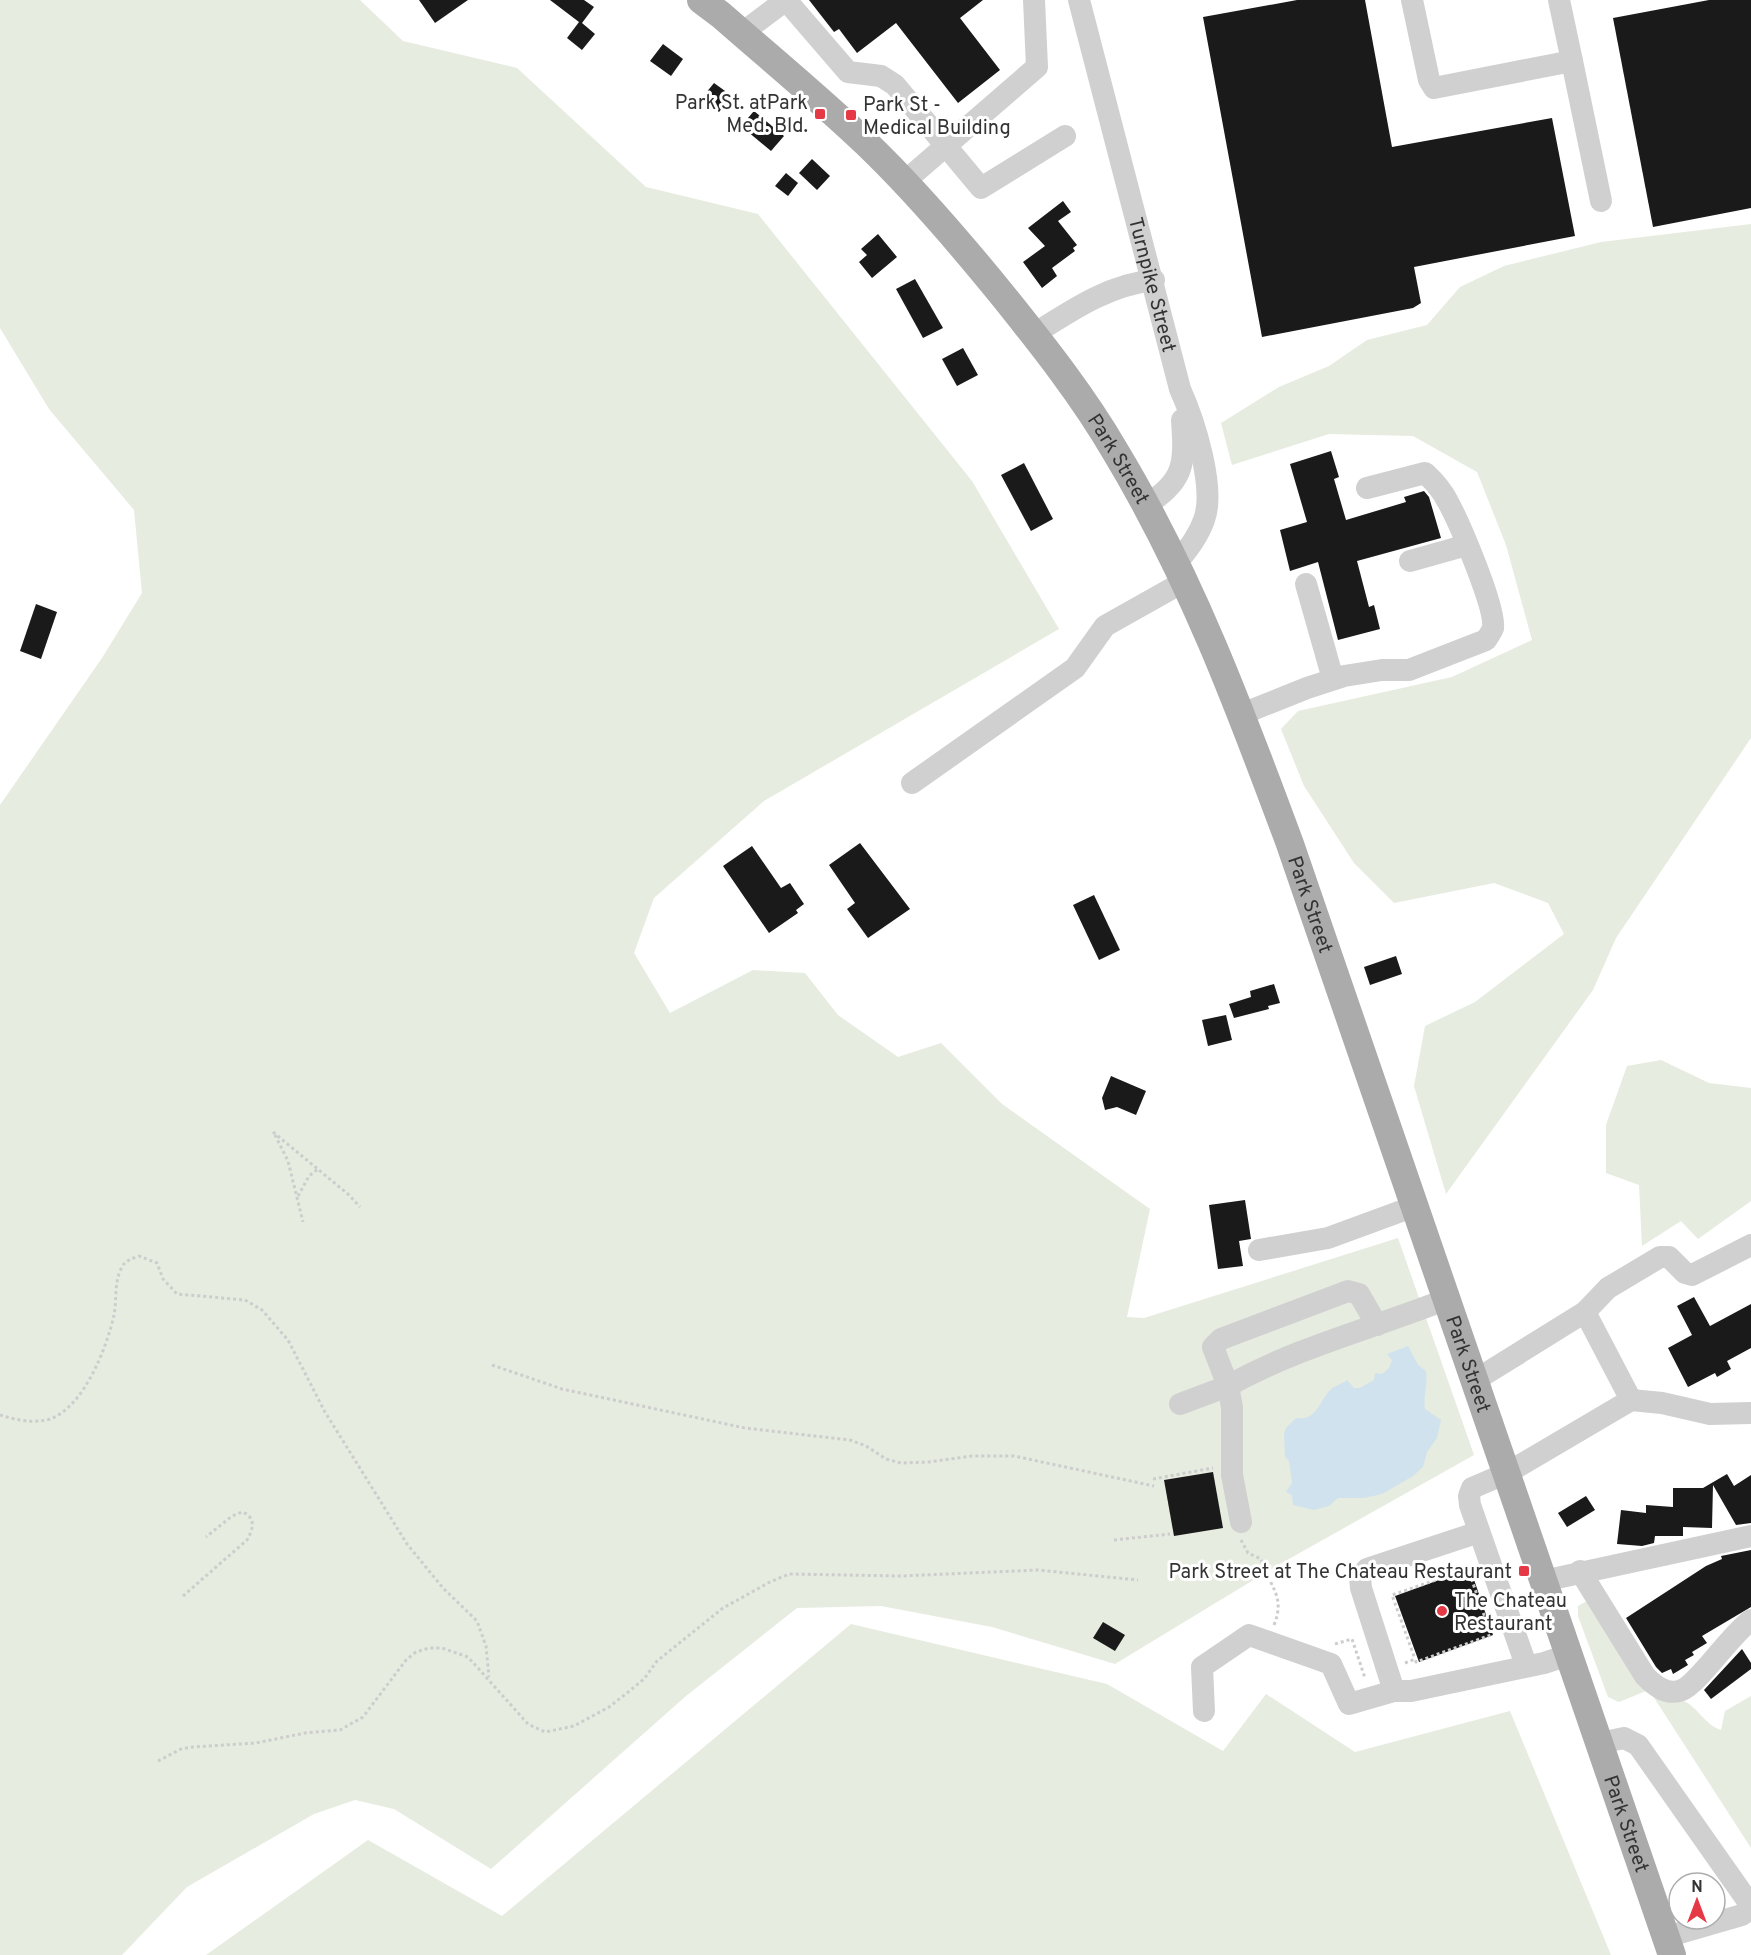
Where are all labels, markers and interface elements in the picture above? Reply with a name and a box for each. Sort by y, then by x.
place label: Park St. atPark Med. Bld. [675,91,808,140]
place label: Park St - Medical Building [863,93,1011,142]
marker: Park St. atPark Med. Bld. [813,107,827,121]
marker: Park St - Medical Building [844,108,858,122]
street label: Turnpike Street [1121,215,1181,355]
street label: Park Street [1080,409,1154,510]
street label: Park Street [1280,853,1338,957]
street label: Park Street [1438,1313,1496,1417]
place label: Park Street at The Chateau Restaurant [1168,1560,1512,1586]
marker: Park Street at The Chateau Restaurant [1517,1564,1531,1578]
place label: The Chateau Restaurant [1454,1589,1567,1638]
marker: The Chateau Restaurant [1435,1604,1449,1618]
street label: Park Street [1596,1772,1654,1876]
north arrow [1667,1871,1727,1931]
text: N [1691,1878,1703,1898]

